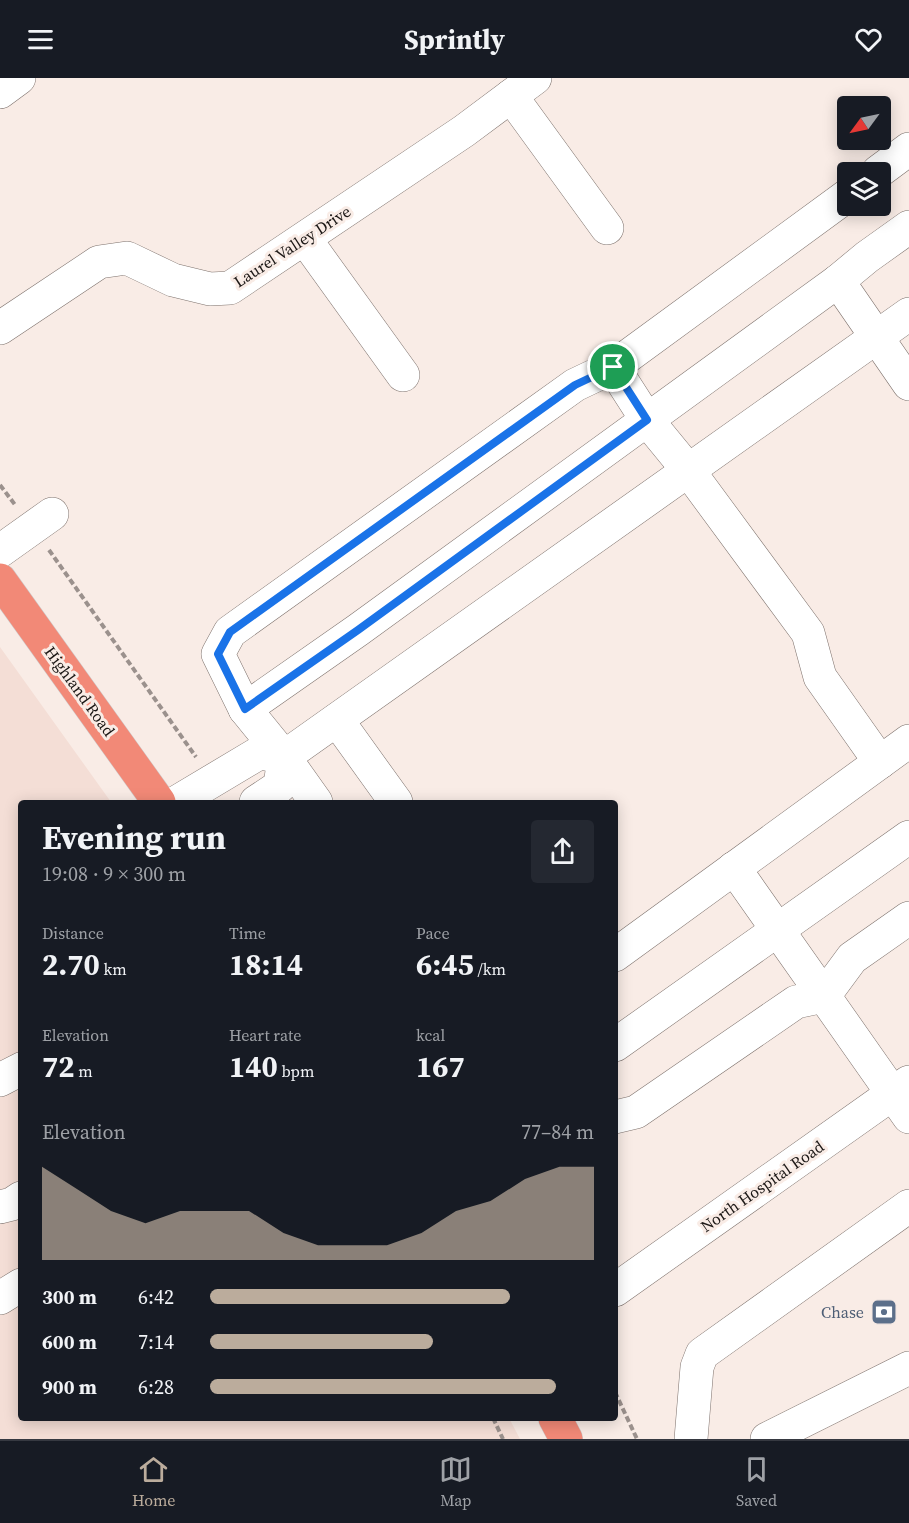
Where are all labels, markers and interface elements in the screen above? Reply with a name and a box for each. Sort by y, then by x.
text: Sprintly [404,21,505,58]
icon: menu [24,23,57,56]
icon: heart [852,23,885,56]
north arrow [837,96,891,150]
map controls [837,96,891,216]
button: layers [837,162,891,216]
street label: Laurel Valley Drive [229,200,355,292]
pin [587,341,638,392]
icon: arrive [596,350,629,383]
street label: Highland Road [40,641,120,741]
text: Evening run [42,815,226,860]
button: share [531,820,594,883]
text: 19:08 · 9 × 300 m [42,860,186,888]
text: Distance [42,922,104,944]
text: Time [229,922,266,944]
text: Pace [416,922,450,944]
text: 2.70 [42,944,100,985]
text: 18:14 [229,944,303,985]
text: 6:45 [416,944,474,985]
text: km [100,958,127,980]
text: /km [474,958,506,980]
text: Elevation [42,1024,109,1046]
text: Heart rate [229,1024,301,1046]
text: kcal [416,1024,445,1046]
text: 72 [42,1046,75,1087]
text: 140 [229,1046,278,1087]
text: 167 [416,1046,465,1087]
text: m [75,1060,93,1082]
text: bpm [278,1060,314,1082]
text: Elevation [42,1118,126,1146]
text: 77–84 m [521,1118,594,1146]
street label: North Hospital Road [696,1135,828,1237]
text: 300 m [42,1283,97,1311]
text: 6:42 [138,1283,174,1311]
bank icon: Chase [869,1297,899,1327]
place label: Chase [821,1301,864,1323]
text: 600 m [42,1328,97,1356]
text: 7:14 [138,1328,174,1356]
text: 900 m [42,1373,97,1401]
text: 6:28 [138,1373,174,1401]
tab: Home [132,1453,176,1511]
tab: Map [439,1453,472,1511]
tab: Saved [736,1453,777,1511]

